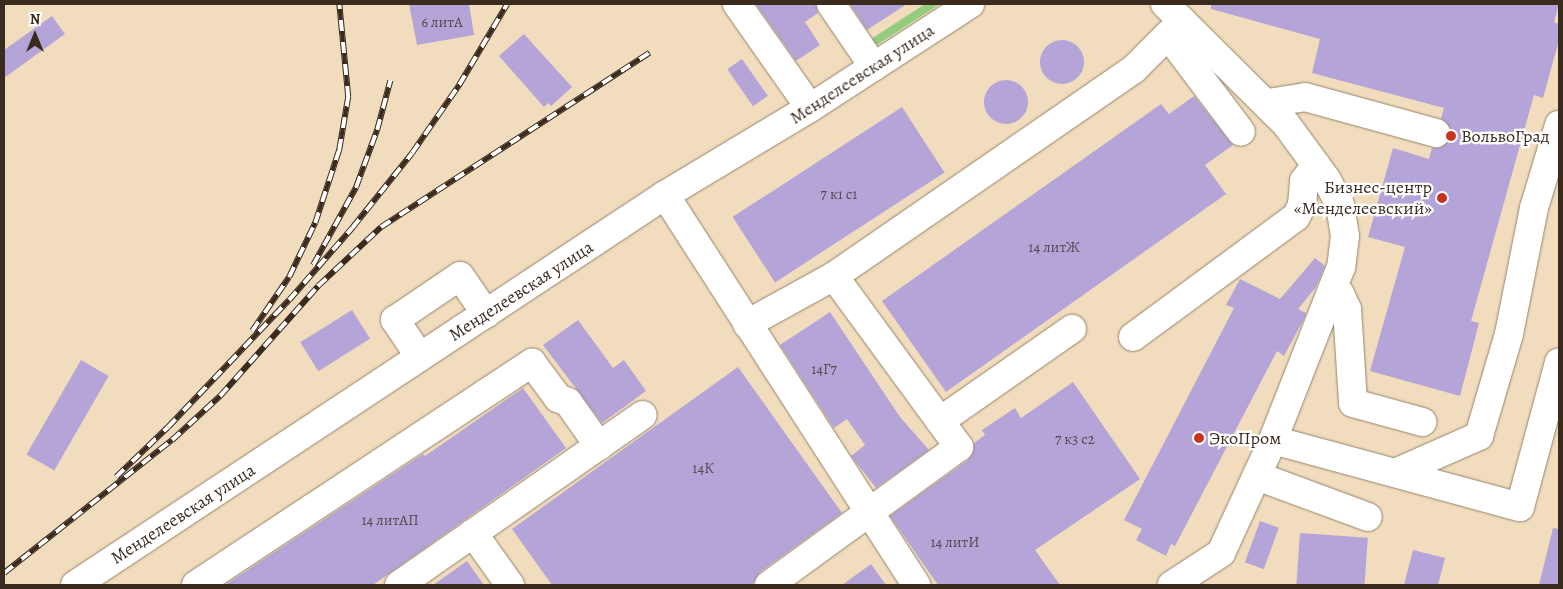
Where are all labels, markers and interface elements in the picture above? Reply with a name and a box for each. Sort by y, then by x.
north arrow [10,10,60,60]
text: N [30,10,40,29]
house number: 6 литА [421,14,463,32]
street label: Менделеевская улица [786,19,938,129]
place label: ВольвоГрад [1461,125,1550,147]
marker: ВольвоГрад [1445,130,1457,142]
place label: Бизнес-центр «Менделеевский» [1294,177,1432,220]
house number: 7 к1 с1 [821,186,857,204]
marker: Бизнес-центр «Менделеевский» [1436,192,1448,204]
street label: Менделеевская улица [445,236,597,346]
house number: 14 литЖ [1028,239,1080,257]
house number: 14Г7 [811,361,837,379]
place label: ЭкоПром [1209,427,1281,449]
house number: 7 к3 с2 [1055,431,1095,449]
marker: ЭкоПром [1193,432,1205,444]
street label: Менделеевская улица [107,459,259,569]
house number: 14К [692,460,714,478]
house number: 14 литАП [361,512,419,530]
house number: 14 литИ [930,534,980,552]

